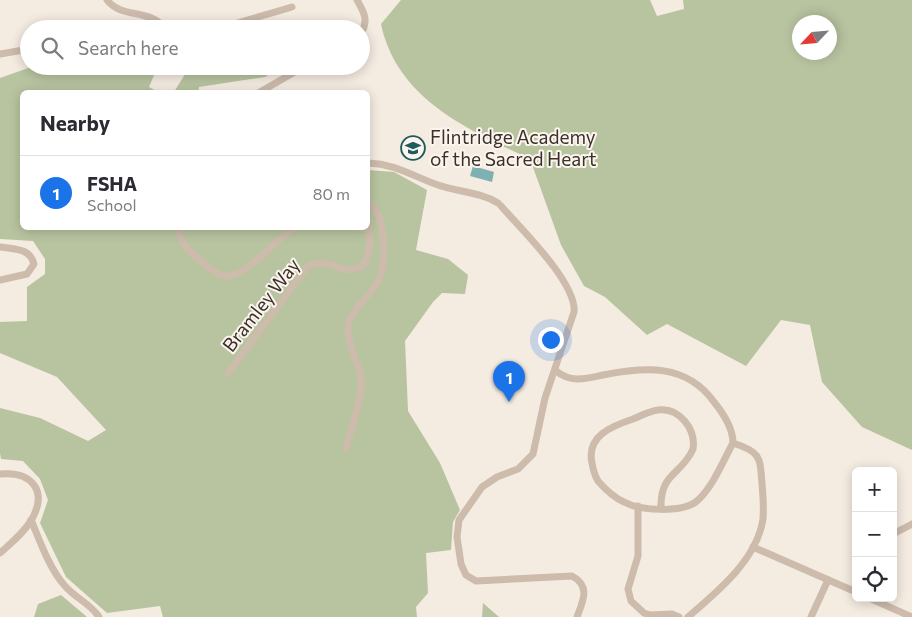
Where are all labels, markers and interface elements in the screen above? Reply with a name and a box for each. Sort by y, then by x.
north arrow [792,15,837,60]
search box [20,20,370,75]
icon: search [38,34,66,62]
text: Search here [78,36,178,59]
text: Nearby [40,110,110,135]
place label: Flintridge Academy of the Sacred Heart [430,125,597,170]
school or university icon: Flintridge Academy of the Sacred Heart [400,135,426,161]
text: FSHA [87,172,137,195]
text: 1 [52,184,60,203]
text: 80 m [313,184,350,203]
text: School [87,195,137,214]
street label: Bramley Way [217,253,304,356]
your location [538,327,564,353]
pin: 1 [493,361,525,402]
map controls [852,467,897,602]
button: + [852,467,897,512]
button: − [852,512,897,557]
button: locate [852,557,897,602]

